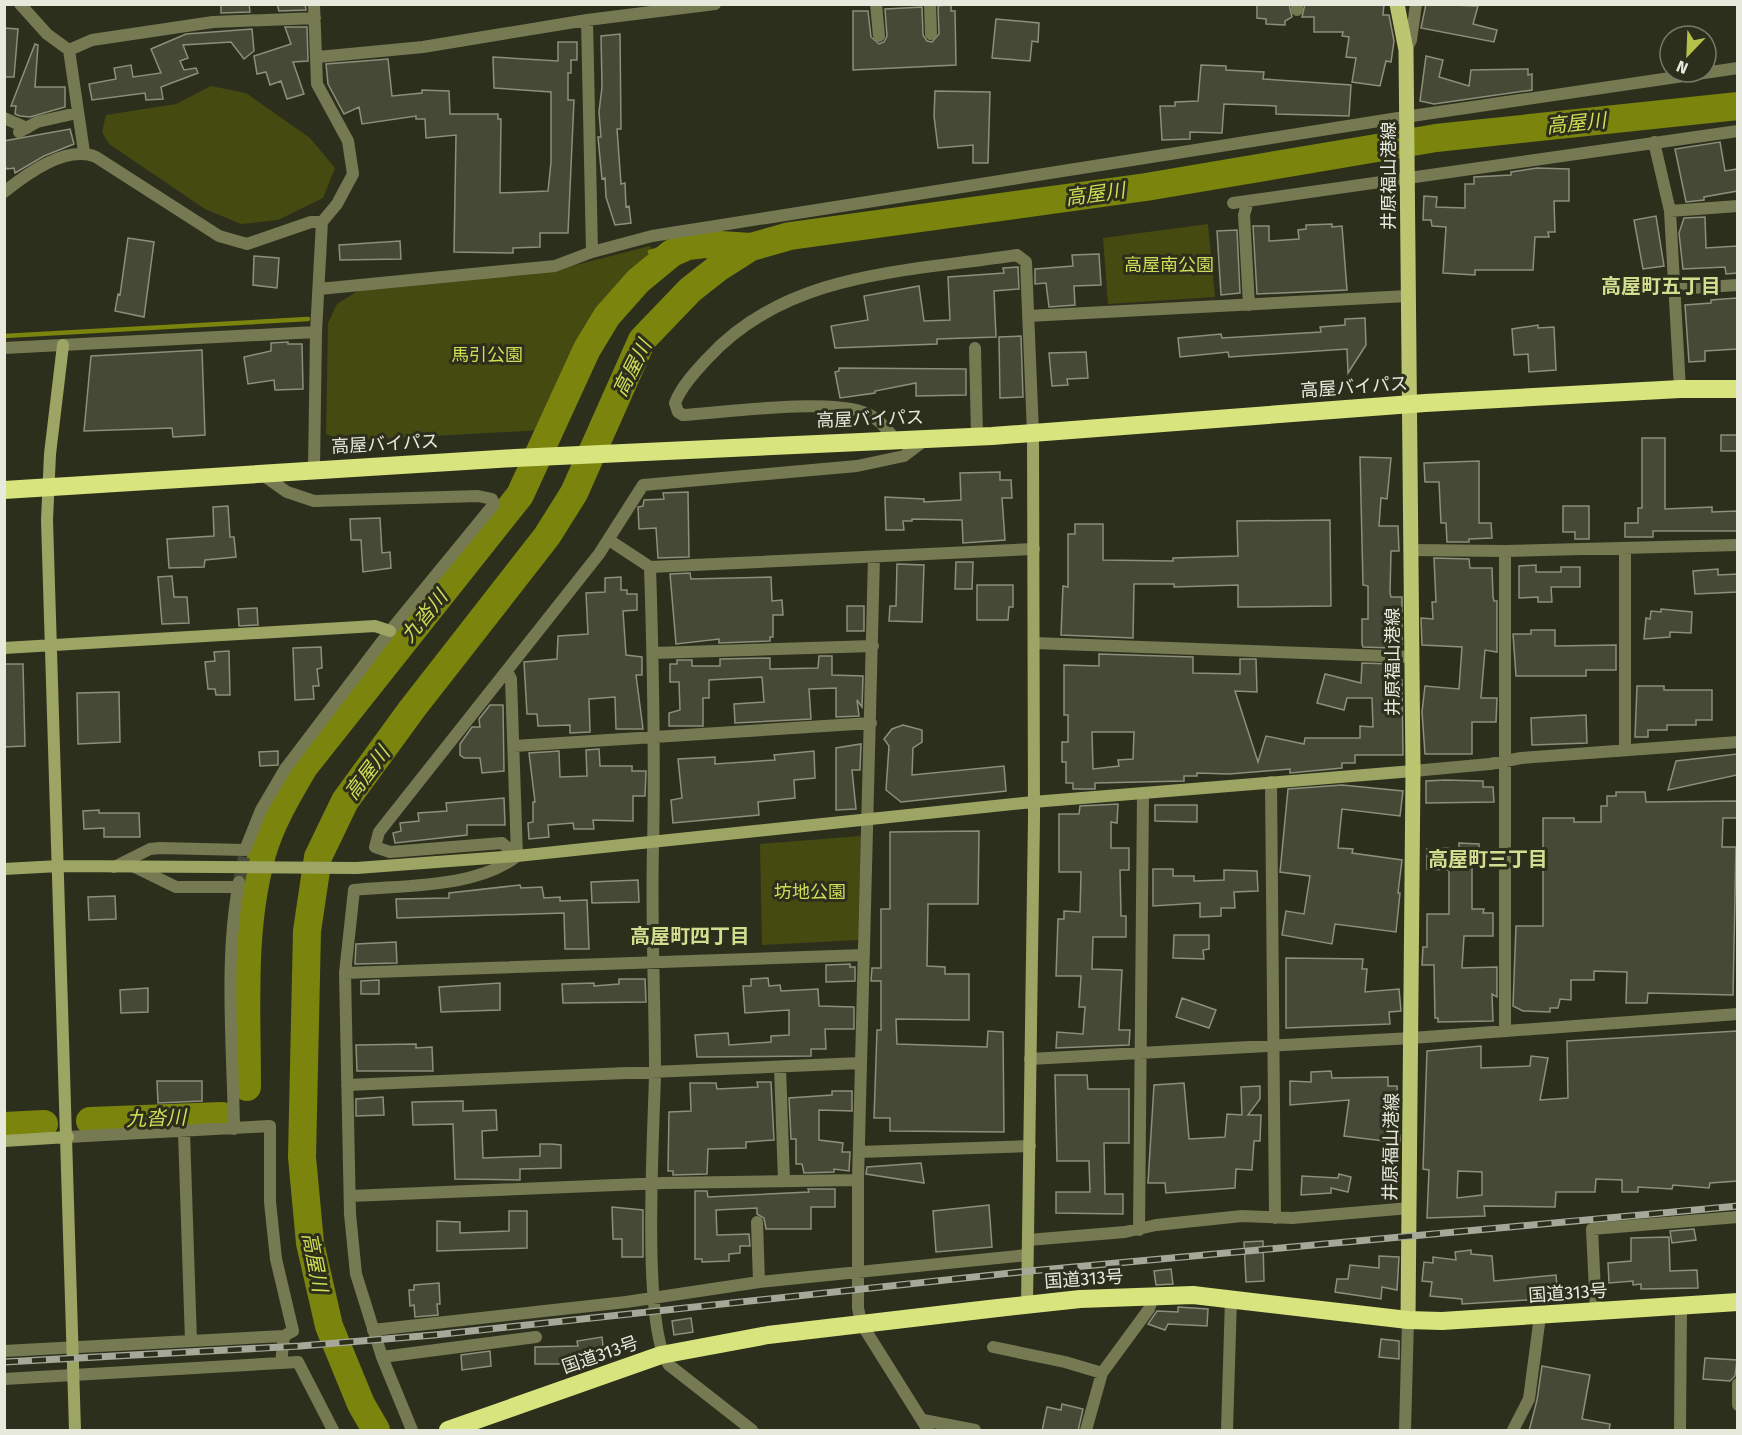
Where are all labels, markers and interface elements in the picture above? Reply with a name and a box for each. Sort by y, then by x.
north arrow [1658,24,1718,84]
text: N [1674,57,1691,78]
water label: 高屋川 [1545,108,1609,138]
street label: 井原福山港線 [1378,122,1400,230]
water label: 高屋川 [1064,178,1128,210]
park label: 高屋南公園 [1124,254,1214,276]
district label: 高屋町五丁目 [1601,274,1721,298]
water label: 高屋川 [608,334,657,400]
park label: 馬引公園 [451,344,523,366]
street label: 高屋バイパス [1300,372,1408,402]
street label: 高屋バイパス [816,406,924,432]
street label: 高屋バイパス [331,430,439,458]
water label: 九沓川 [396,584,453,647]
street label: 井原福山港線 [1382,608,1404,716]
water label: 高屋川 [339,740,396,804]
district label: 高屋町三丁目 [1428,847,1548,871]
park label: 坊地公園 [774,881,846,903]
district label: 高屋町四丁目 [630,924,750,948]
street label: 井原福山港線 [1379,1093,1403,1201]
water label: 九沓川 [126,1105,188,1131]
water label: 高屋川 [297,1230,333,1296]
street label: 国道313号 [1044,1265,1124,1293]
street label: 国道313号 [1528,1279,1608,1307]
street label: 国道313号 [559,1332,641,1378]

